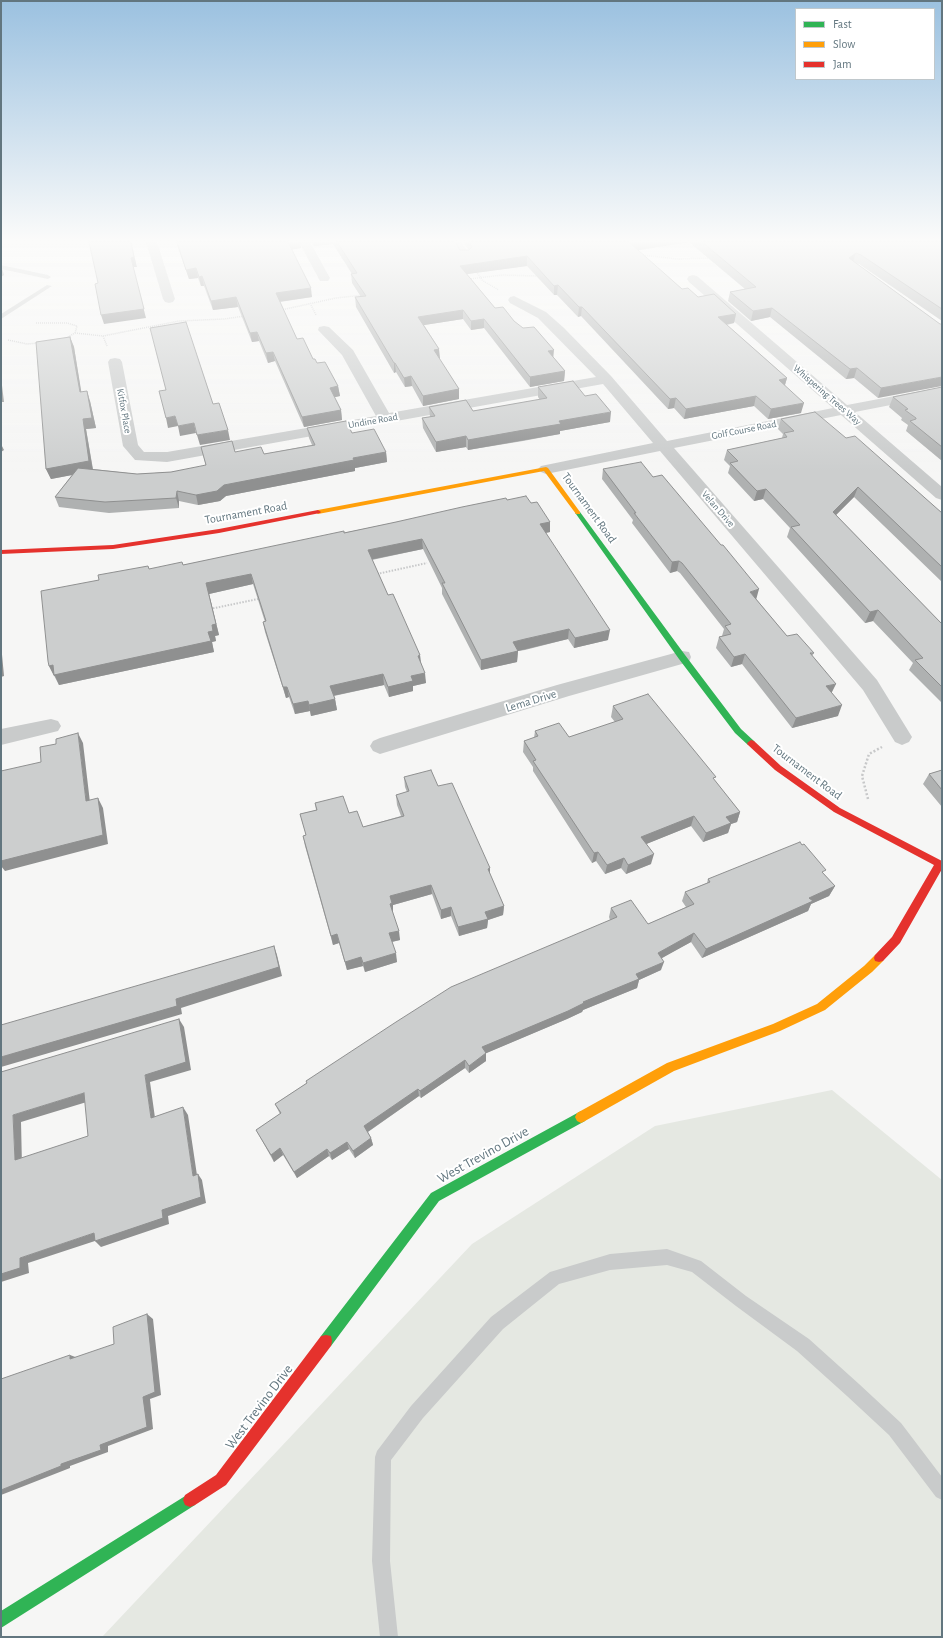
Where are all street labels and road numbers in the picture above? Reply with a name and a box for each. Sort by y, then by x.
street label: Whispering Trees Way [790,362,864,428]
street label: Kitfox Place [114,388,134,434]
street label: Undine Road [347,411,399,431]
street label: Golf Course Road [711,418,777,442]
street label: Tournament Road [559,470,619,546]
street label: Velan Drive [699,488,737,530]
street label: Tournament Road [204,499,288,527]
street label: Lema Drive [504,686,558,716]
street label: Tournament Road [769,741,845,803]
street label: West Trevino Drive [434,1123,532,1187]
street label: West Trevino Drive [222,1361,296,1453]

